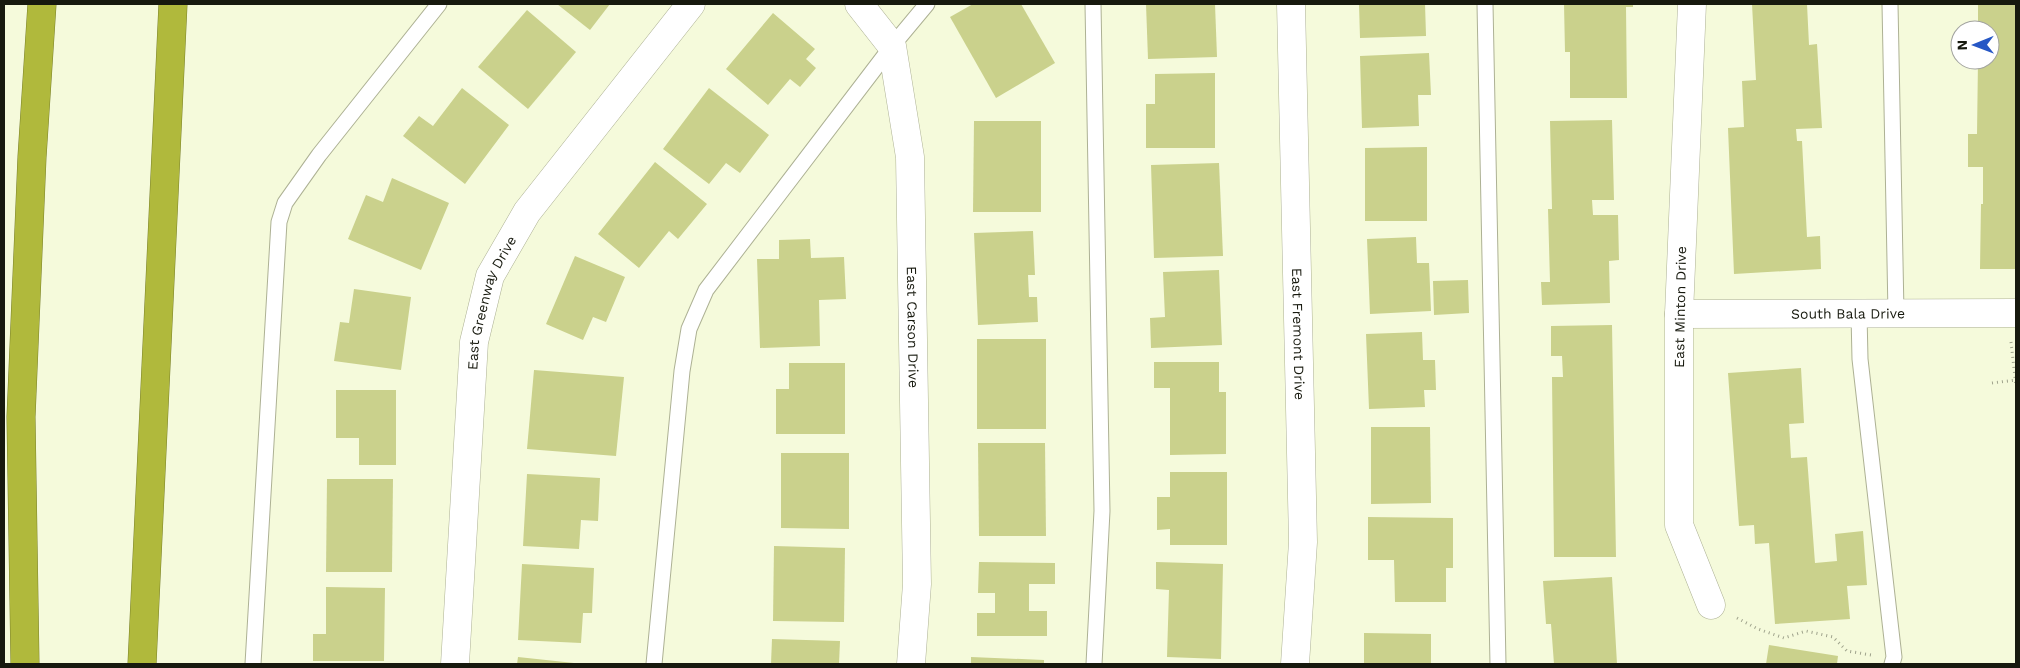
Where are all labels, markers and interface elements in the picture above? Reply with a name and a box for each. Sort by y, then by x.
north arrow [1950,20,2000,70]
text: N [1954,40,1970,51]
street label: East Greenway Drive [464,233,519,370]
street label: East Minton Drive [1671,246,1689,368]
street label: East Carson Drive [904,266,922,388]
street label: East Fremont Drive [1289,268,1308,400]
street label: South Bala Drive [1791,305,1905,322]

